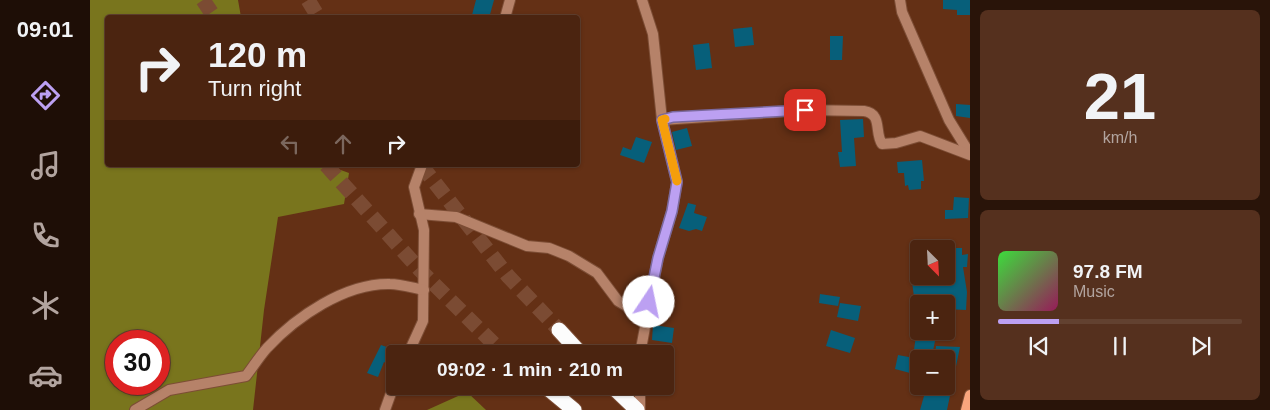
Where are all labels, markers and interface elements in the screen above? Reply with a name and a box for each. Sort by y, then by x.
text: 09:01 [17,17,73,42]
icon: right [125,35,190,100]
text: 120 m [208,35,307,74]
text: 21 [1084,60,1156,133]
text: Turn right [208,76,301,101]
icon: directions [28,78,63,113]
pin [784,89,826,131]
icon: arrive [791,96,819,124]
text: km/h [1103,129,1137,146]
icon: left [276,130,304,158]
icon: ahead [329,130,357,158]
icon: right [382,130,410,158]
icon: music [28,148,63,183]
icon: phone [28,218,63,253]
north arrow [910,240,955,285]
map controls [910,240,955,395]
text: 97.8 FM [1073,261,1143,282]
position arrow [622,275,674,327]
text: Music [1073,283,1115,300]
icon: climate [28,288,63,323]
button: + [910,295,955,340]
speed limit sign: 30 [105,330,170,395]
icon: previous [1025,332,1053,360]
icon: pause [1106,332,1134,360]
icon: next [1187,332,1215,360]
button: − [910,350,955,395]
icon: car [28,358,63,393]
text: 09:02 · 1 min · 210 m [437,359,623,380]

